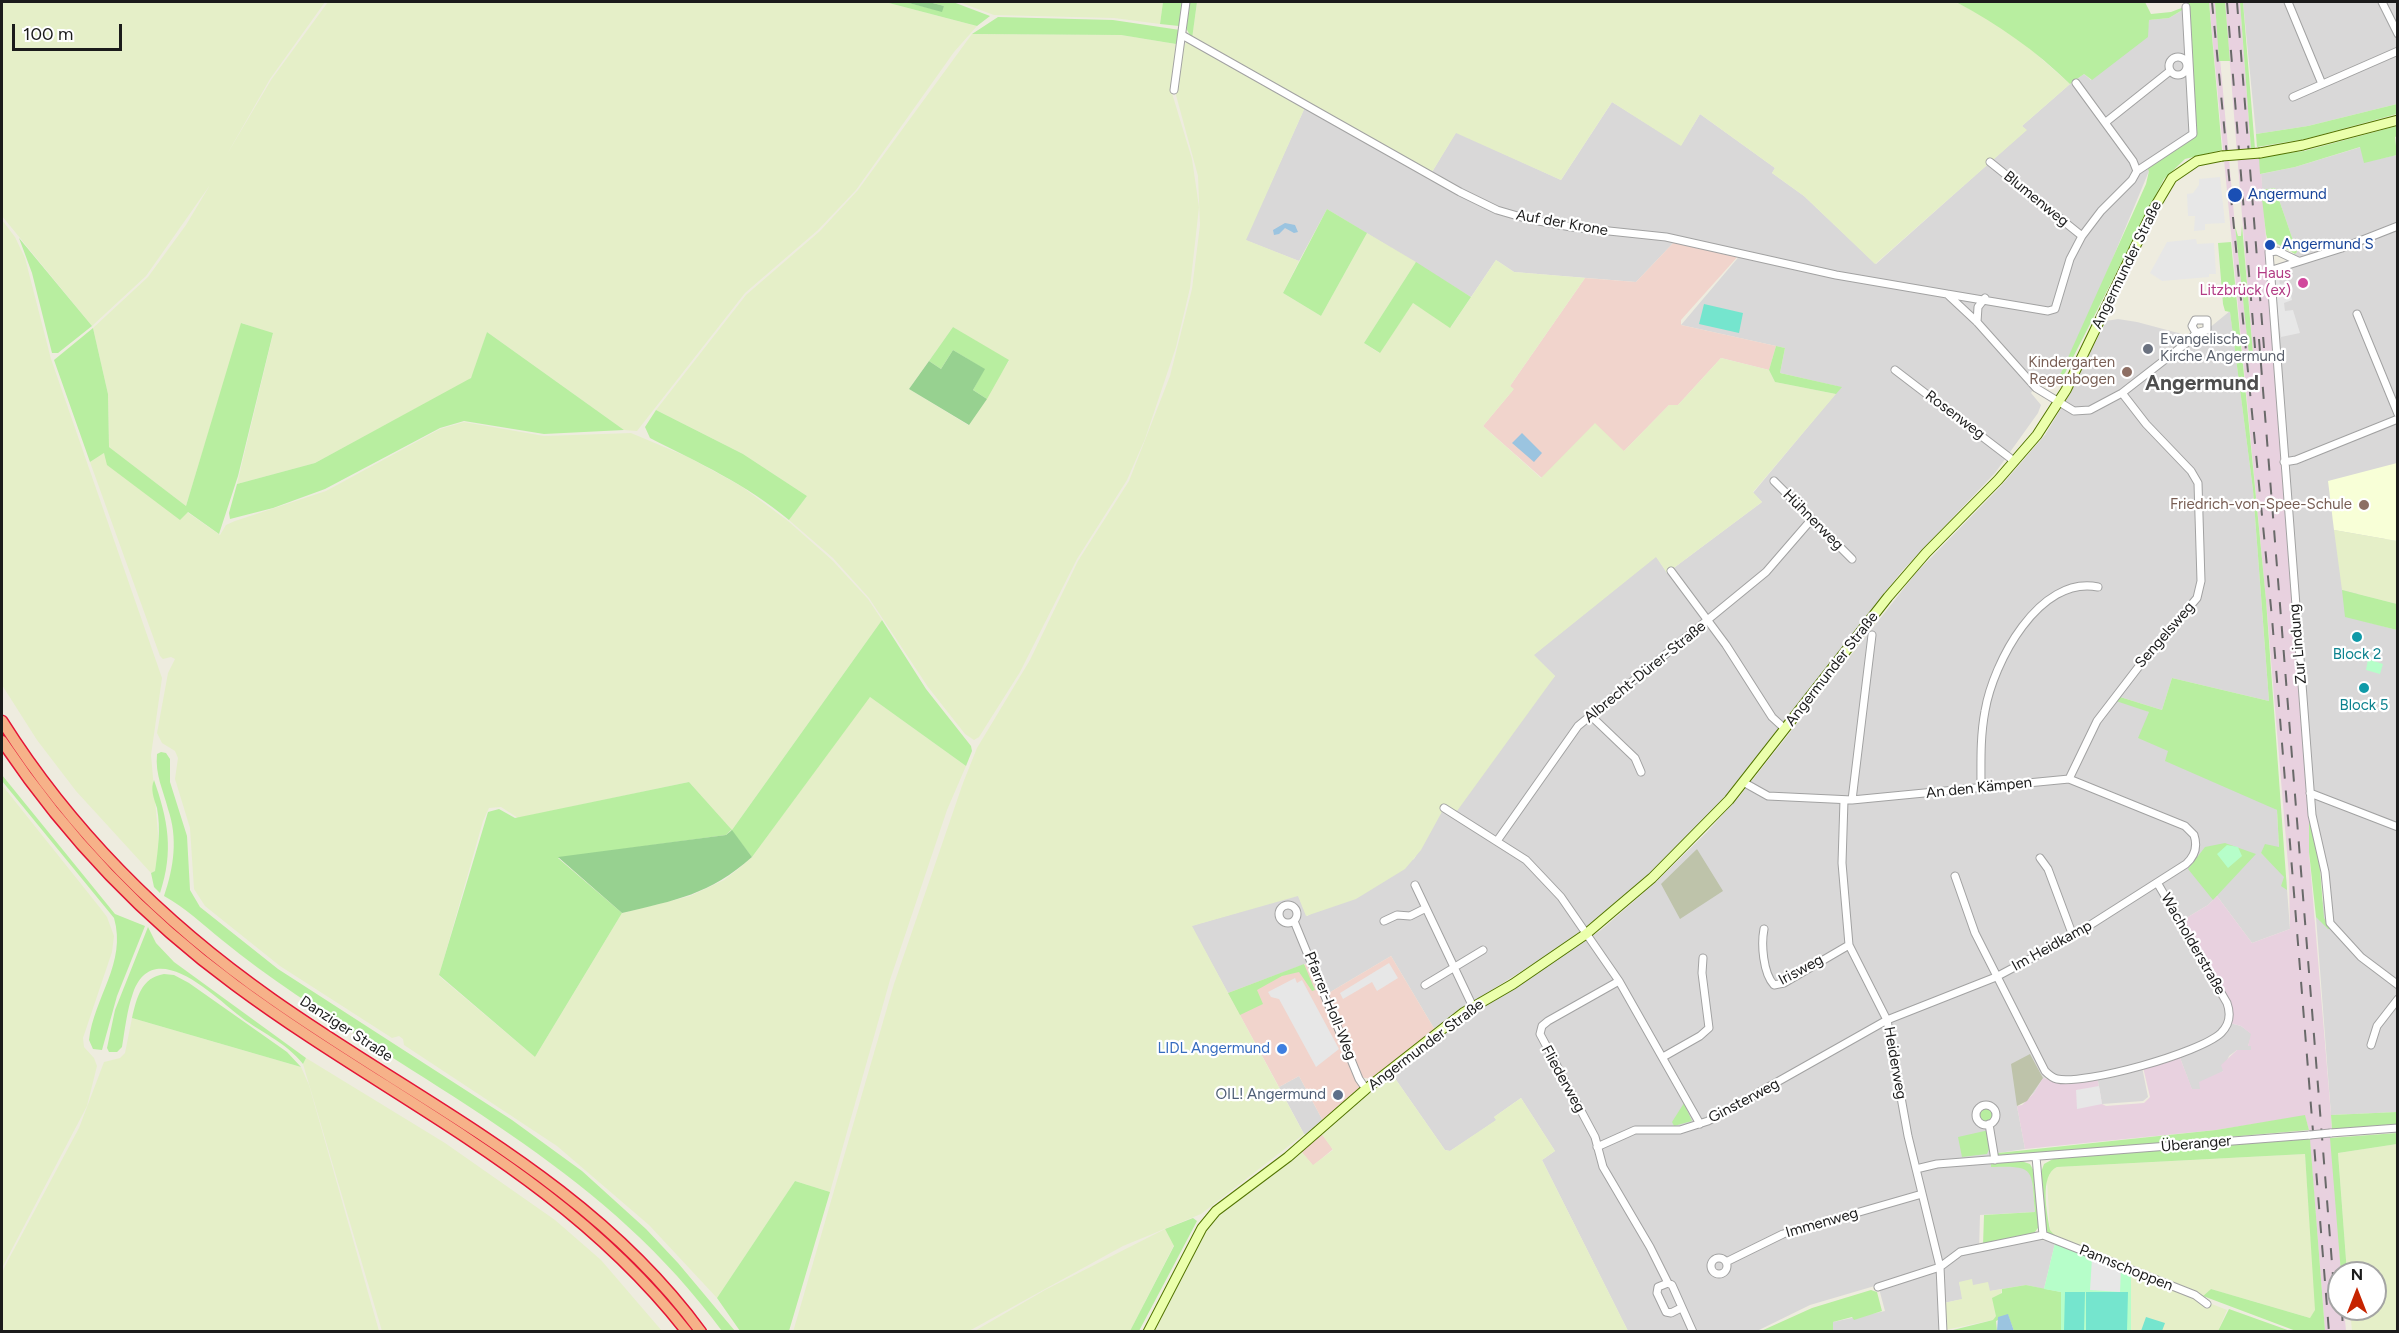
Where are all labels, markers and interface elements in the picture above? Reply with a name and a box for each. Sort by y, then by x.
scale bar [15,12,124,50]
text: 100 m [23,23,73,45]
street label: Blumenweg [2000,167,2072,231]
marker: Angermund [2226,186,2244,204]
place label: Angermund [2248,186,2327,204]
street label: Angermunder Straße [2088,198,2166,332]
street label: Auf der Krone [1515,206,1609,240]
place label: Angermund S [2282,236,2374,254]
marker: Angermund S [2263,238,2277,252]
place label: Haus Litzbrück (ex) [2200,265,2291,300]
marker: Haus Litzbrück (ex) [2296,276,2310,290]
place label: Evangelische Kirche Angermund [2160,331,2285,366]
marker: Evangelische Kirche Angermund [2141,342,2155,356]
place label: Kindergarten Regenbogen [2028,354,2115,389]
marker: Kindergarten Regenbogen [2120,365,2134,379]
district label: Angermund [2145,371,2259,397]
street label: Rosenweg [1922,387,1988,443]
street label: Hühnerweg [1779,486,1847,554]
place label: Friedrich-von-Spee-Schule [2170,496,2352,514]
marker: Friedrich-von-Spee-Schule [2357,498,2371,512]
street label: Sengelsweg [2131,598,2199,672]
street label: Zur Lindung [2286,603,2310,685]
street label: Angermunder Straße [1782,608,1882,730]
street label: Albrecht-Dürer-Straße [1580,617,1710,727]
marker: Block 2 [2350,630,2364,644]
place label: Block 2 [2333,646,2381,664]
marker: Block 5 [2357,681,2371,695]
place label: Block 5 [2340,697,2388,715]
street label: An den Kämpen [1925,773,2033,803]
street label: Wacholderstraße [2157,890,2229,998]
street label: Im Heidkamp [2009,917,2095,975]
street label: Pfarrer-Holl-Weg [1300,949,1360,1063]
street label: Irisweg [1776,951,1826,989]
street label: Danziger Straße [296,992,396,1066]
street label: Angermunder Straße [1365,996,1487,1094]
street label: Heiderweg [1880,1025,1910,1101]
place label: LIDL Angermund [1157,1040,1270,1058]
marker: LIDL Angermund [1275,1042,1289,1056]
street label: Fliederweg [1537,1042,1589,1116]
street label: Ginsterweg [1705,1075,1783,1127]
place label: OIL! Angermund [1215,1086,1326,1104]
marker: OIL! Angermund [1331,1088,1345,1102]
street label: Überanger [2160,1132,2232,1156]
street label: Immenweg [1784,1204,1860,1242]
street label: Pannschoppen [2077,1241,2175,1295]
north arrow [2327,1261,2387,1321]
text: N [2351,1265,2363,1284]

